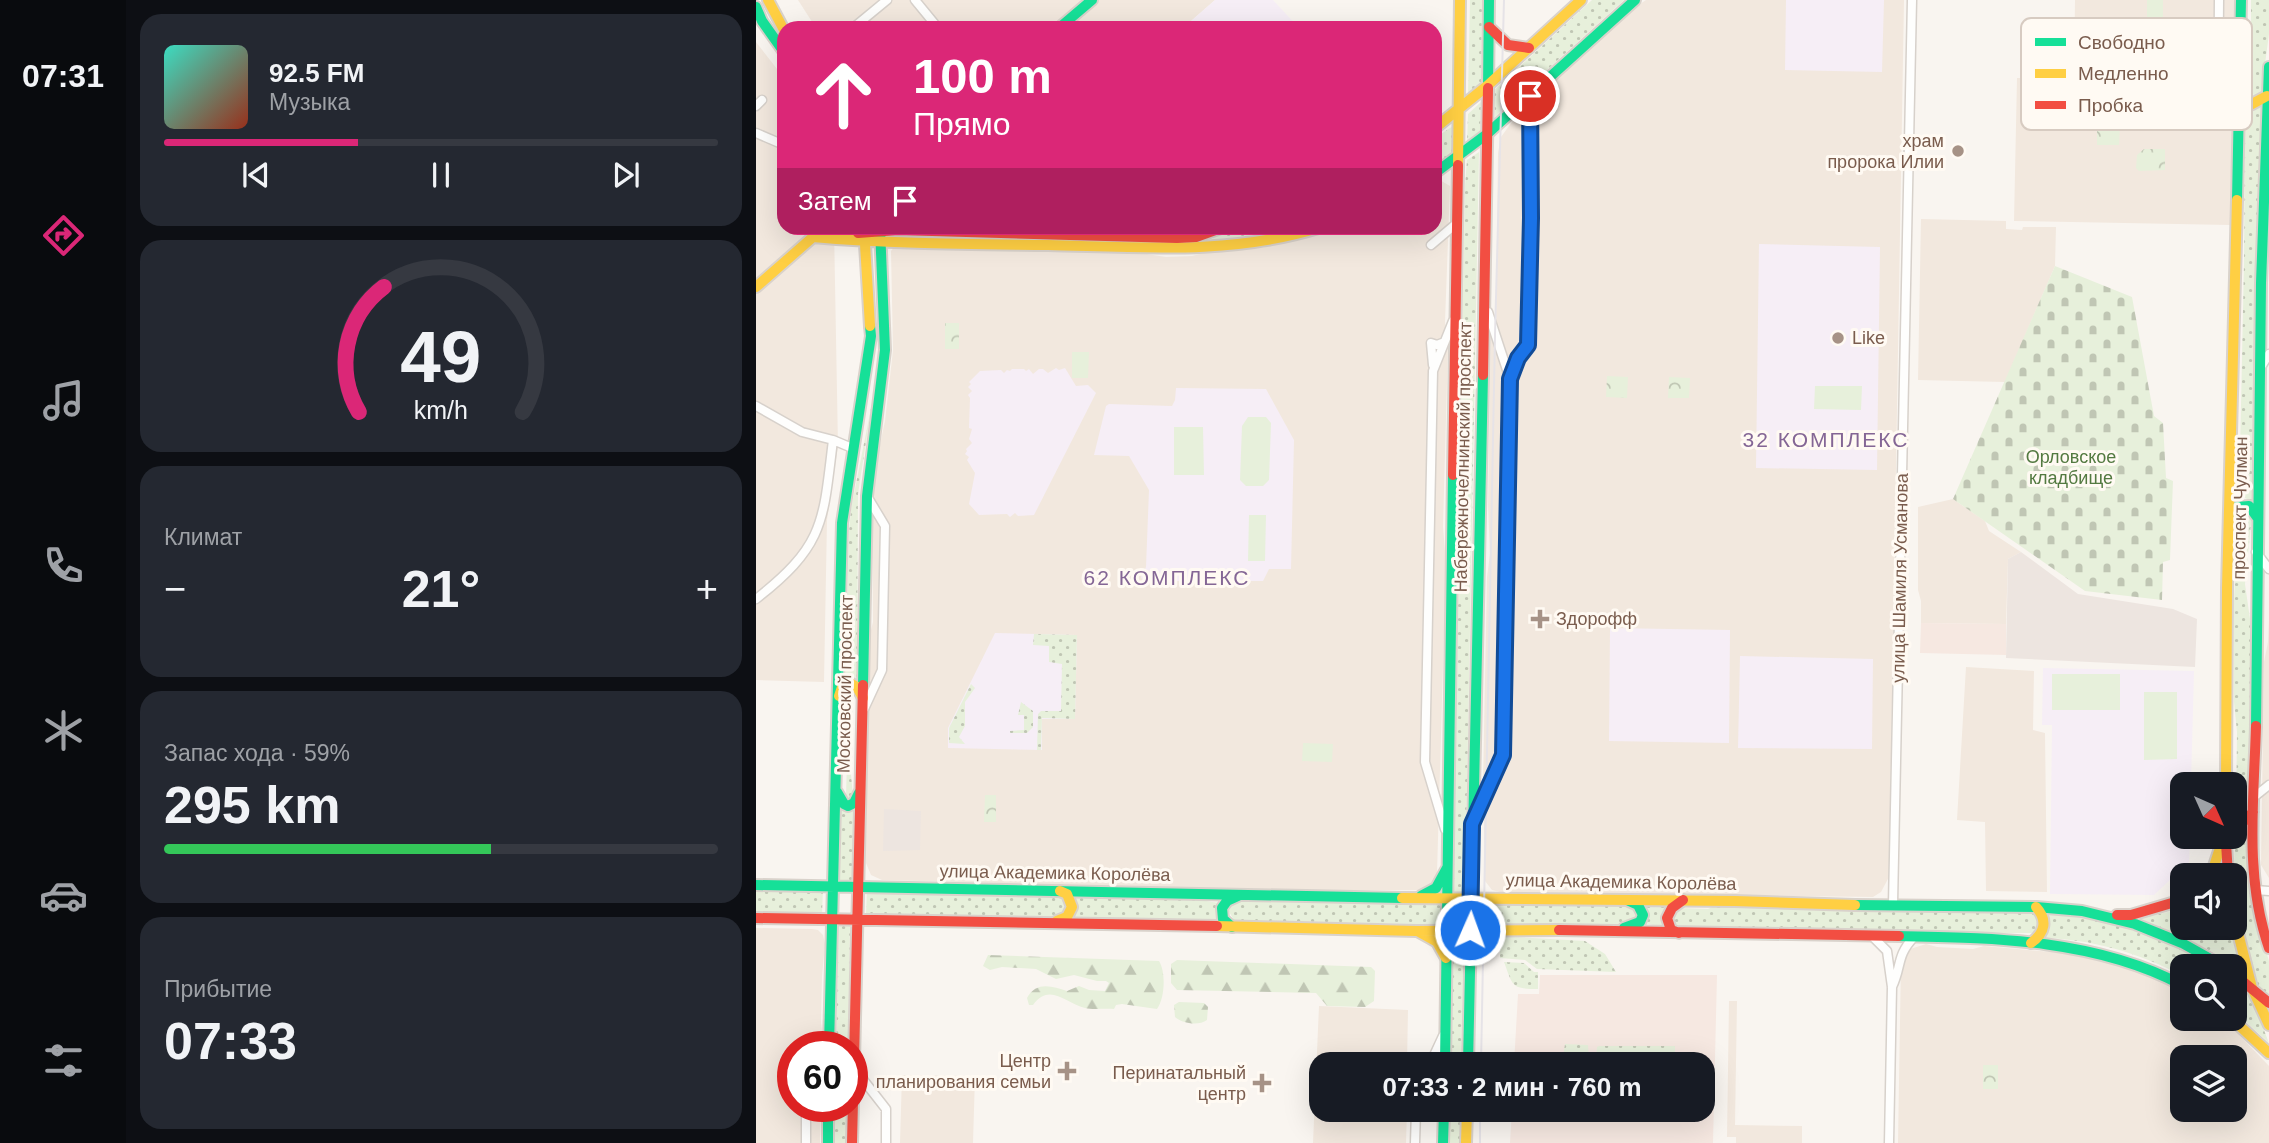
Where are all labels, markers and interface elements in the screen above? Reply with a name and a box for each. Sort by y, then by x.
legend [2021,18,2252,130]
text: Свободно [2078,32,2165,53]
icon: ahead [798,49,889,140]
text: 100 m [913,49,1052,103]
text: 07:31 [22,58,104,94]
text: 92.5 FM [269,58,364,88]
text: Медленно [2078,63,2168,84]
pin [1500,66,1560,126]
icon: arrive [1511,77,1549,115]
text: Музыка [269,89,350,115]
text: Пробка [2078,95,2143,116]
text: Прямо [913,106,1011,142]
place label: храм пророка Илии [1827,131,1944,172]
marker: храм пророка Илии [1950,143,1966,159]
icon: previous [237,156,275,194]
icon: pause [422,156,460,194]
icon: next [607,156,645,194]
icon: arrive [886,182,924,220]
text: Затем [798,186,872,216]
icon: directions [39,211,88,260]
text: 49 [401,316,481,397]
street label: Набережночелнинский проспект [1451,322,1475,592]
place label: Like [1852,328,1885,348]
marker: Like [1830,330,1846,346]
icon: music [39,376,88,425]
text: km/h [414,395,468,423]
district label: 32 КОМПЛЕКС [1742,428,1910,451]
street label: проспект Чулман [2229,436,2251,580]
park label: Орловское кладбище [2026,447,2116,488]
street label: улица Шамиля Усманова [1888,472,1912,683]
text: Климат [164,524,242,550]
icon: phone [39,541,88,590]
text: 21° [402,560,480,618]
district label: 62 КОМПЛЕКС [1083,566,1251,589]
text: − [164,568,186,610]
text: + [696,568,718,610]
street label: Московский проспект [833,595,857,773]
marker: Здорофф [1530,609,1550,629]
place label: Здорофф [1556,609,1637,629]
icon: climate [39,706,88,755]
text: Запас хода · 59% [164,740,350,766]
north arrow [2170,772,2247,849]
map controls [2170,772,2247,1122]
text: 295 km [164,776,340,834]
street label: улица Академика Королёва [939,861,1172,885]
button: sound [2170,863,2247,940]
street label: улица Академика Королёва [1505,870,1738,894]
icon: car [39,871,88,920]
position arrow [1433,893,1507,967]
button: search [2170,954,2247,1031]
text: Прибытие [164,976,272,1002]
text: 07:33 [164,1012,297,1070]
speed limit sign: 60 [777,1031,868,1122]
icon: filters [39,1036,88,1085]
button: layers [2170,1045,2247,1122]
place label: Центр планирования семьи [876,1051,1051,1092]
marker: Центр планирования семьи [1057,1061,1077,1081]
place label: Перинатальный центр [1113,1063,1246,1104]
text: 07:33 · 2 мин · 760 m [1382,1072,1642,1102]
marker: Перинатальный центр [1252,1073,1272,1093]

